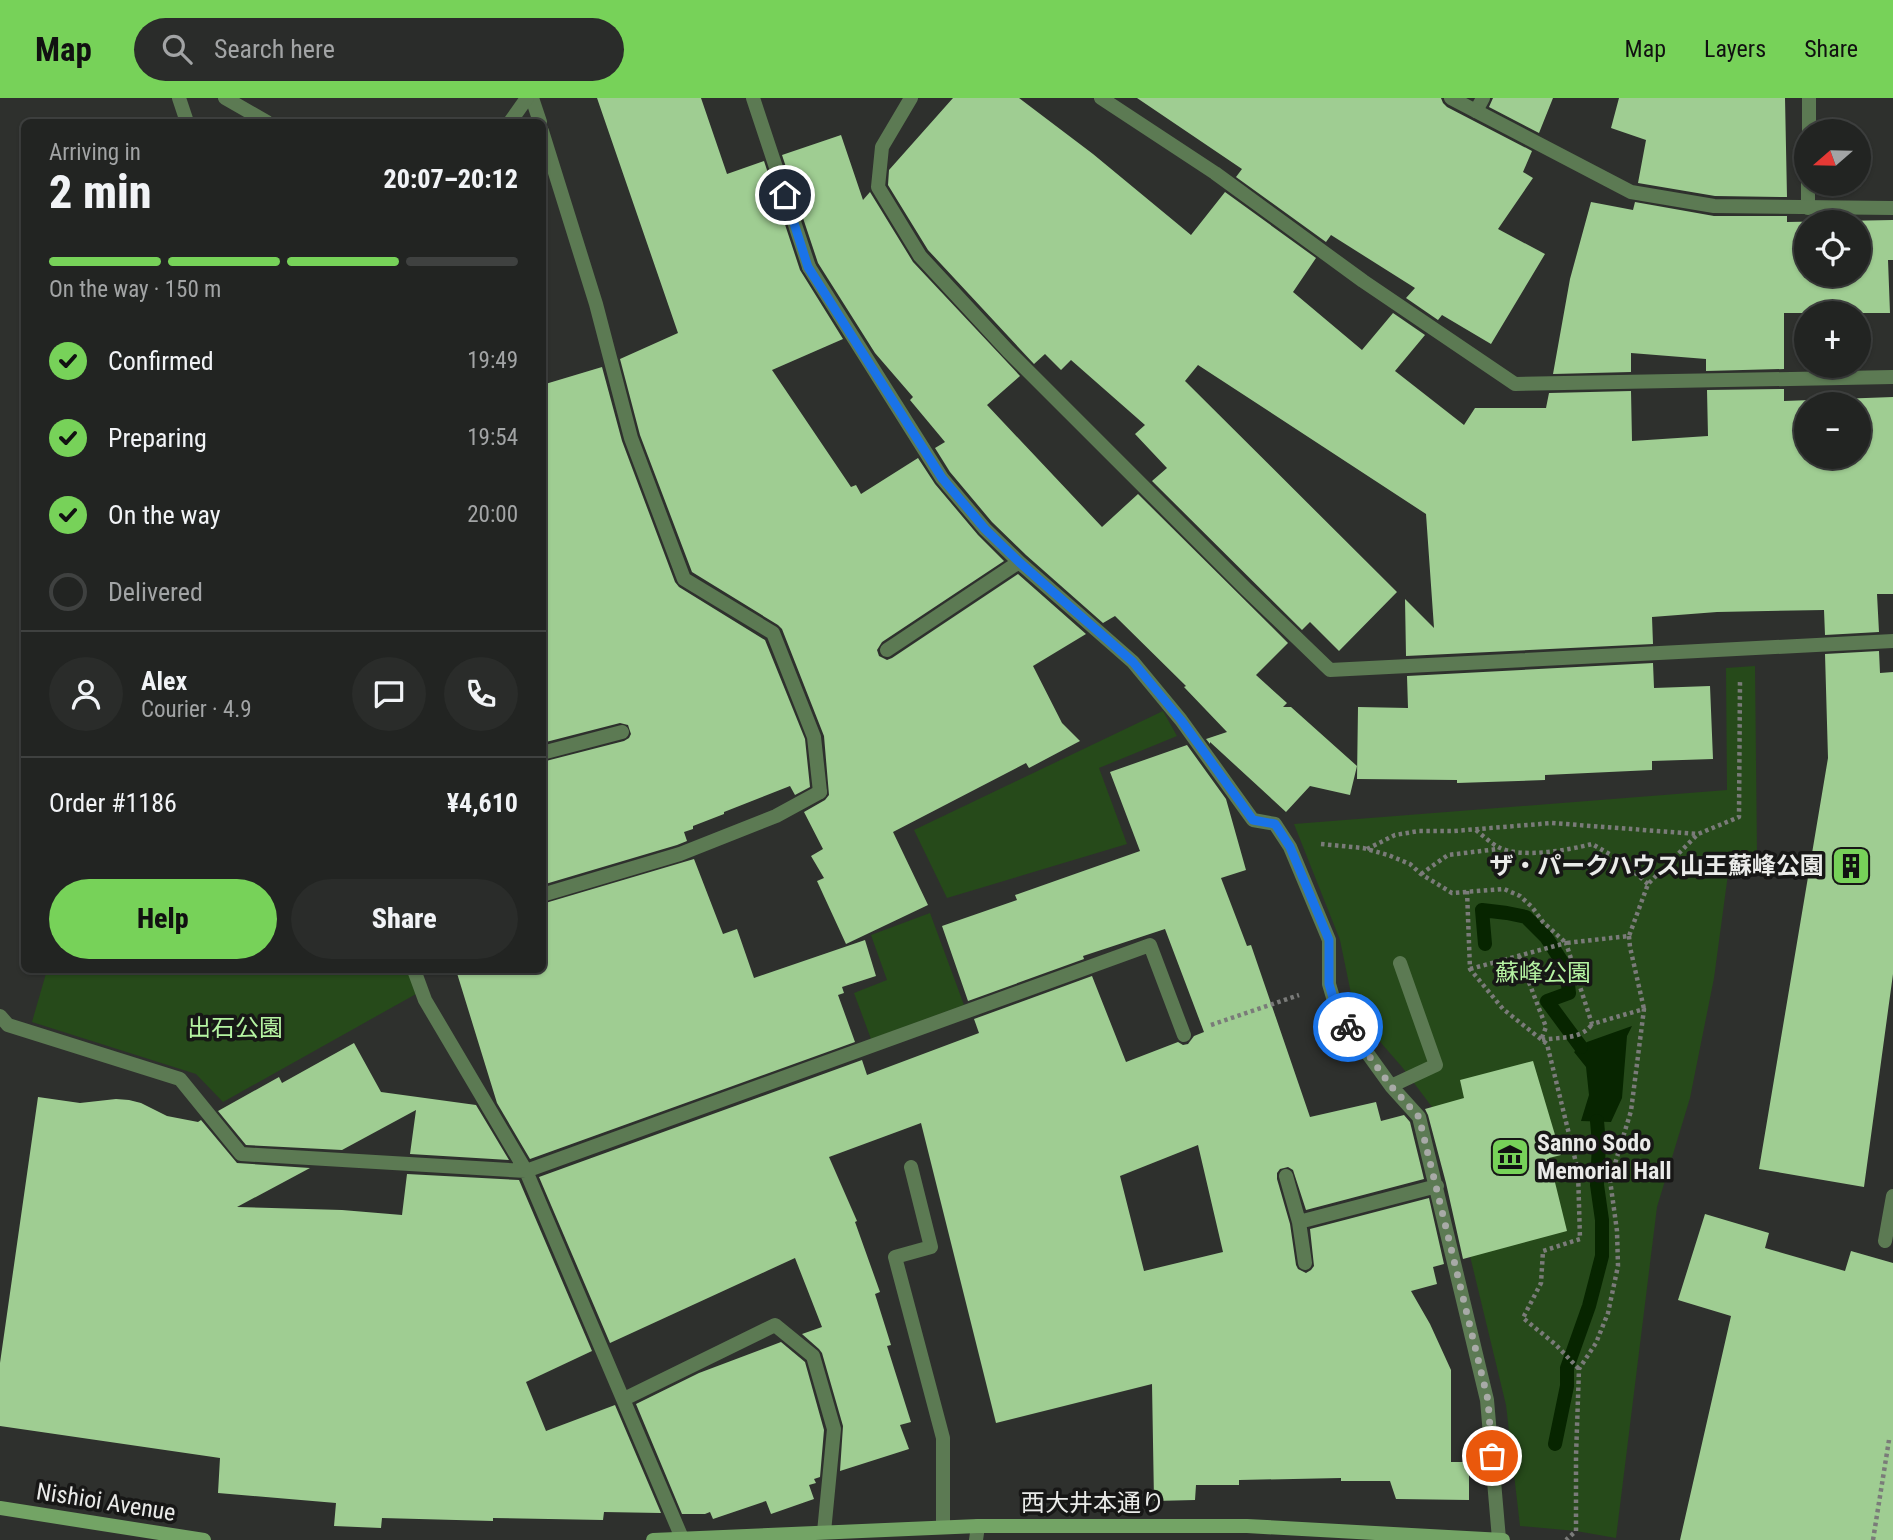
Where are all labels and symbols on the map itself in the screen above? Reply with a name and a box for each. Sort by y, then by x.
north arrow [1794,119,1871,196]
pin [755,165,815,225]
building icon: ザ・パークハウス山王蘇峰公園 [1830,845,1872,887]
place label: ザ・パークハウス山王蘇峰公園 [1489,852,1824,880]
park label: 蘇峰公園 [1495,959,1591,987]
courier [1313,992,1383,1062]
park label: 出石公園 [187,1014,283,1042]
place label: Sanno Sodo Memorial Hall [1537,1129,1671,1185]
museum icon: Sanno Sodo Memorial Hall [1489,1136,1531,1178]
pin [1462,1426,1522,1486]
street label: Nishioi Avenue [34,1477,178,1527]
street label: 西大井本通り [1021,1489,1165,1517]

